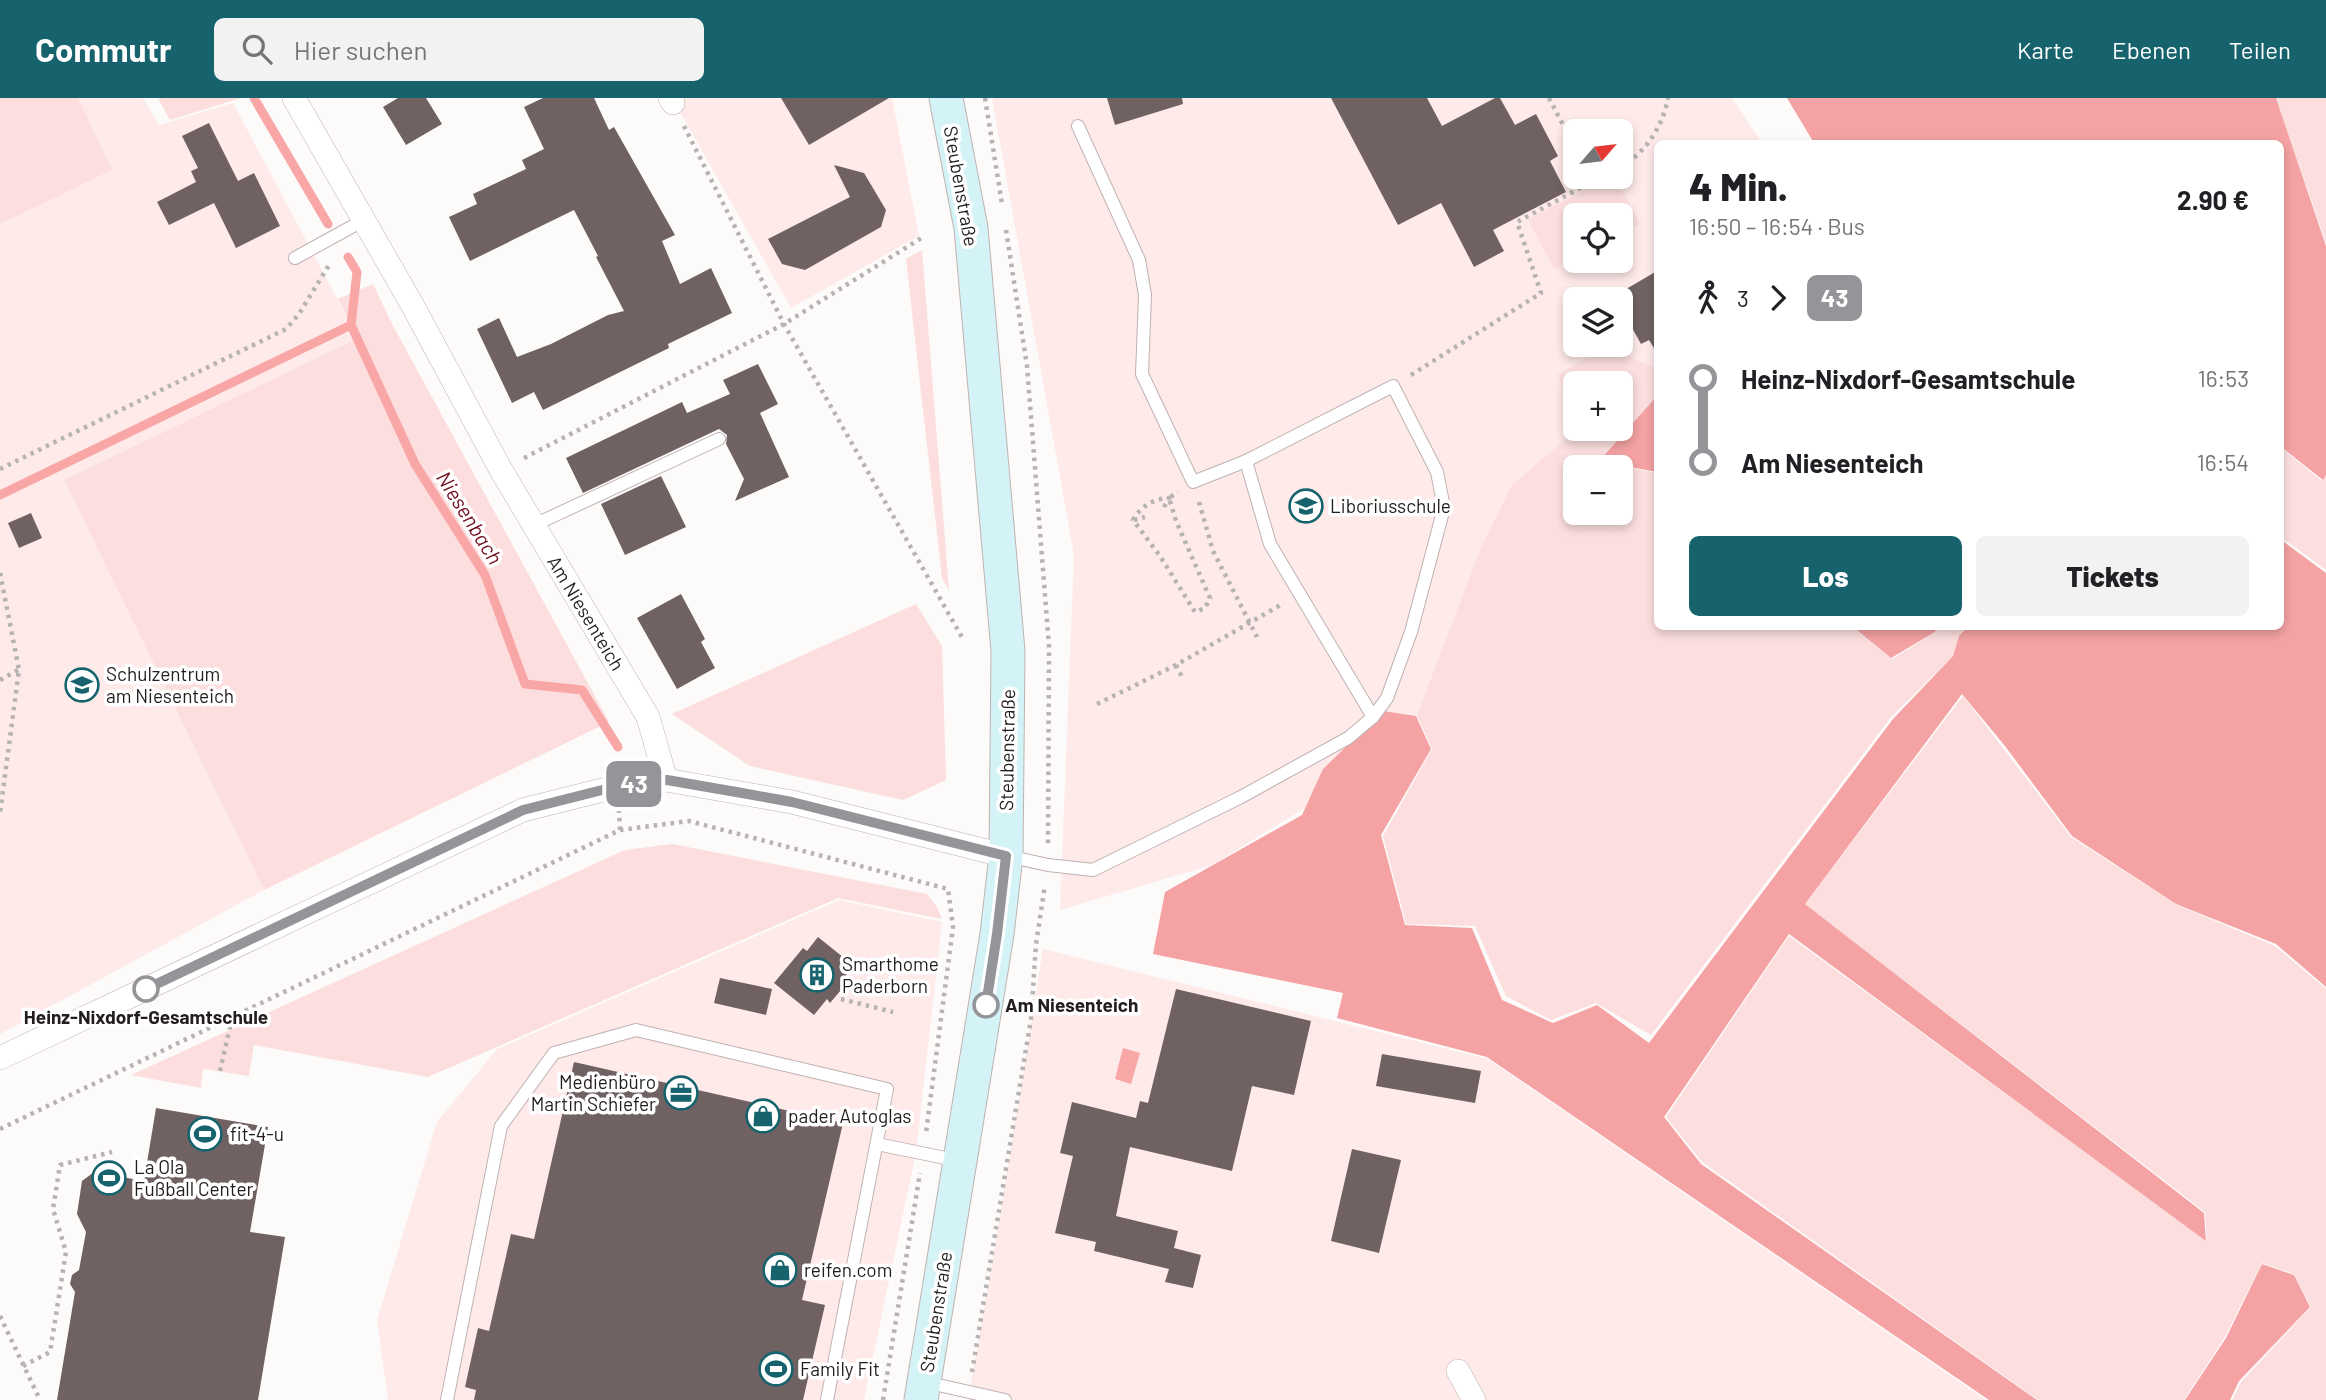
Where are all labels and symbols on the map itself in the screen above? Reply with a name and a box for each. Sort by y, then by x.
north arrow [1563,119,1633,189]
street label: Steubenstraße [940,124,983,248]
water label: Niesenbach [432,466,509,568]
school or university icon: Liboriusschule [1287,487,1325,525]
place label: Liboriusschule [1330,494,1451,517]
street label: Am Niesenteich [543,551,630,674]
place label: Schulzentrum am Niesenteich [106,662,234,707]
school or university icon: Schulzentrum am Niesenteich [63,666,101,704]
street label: Steubenstraße [994,689,1019,811]
line badge: 43 [602,761,666,807]
place label: Smarthome Paderborn [842,952,939,997]
building icon: Smarthome Paderborn [798,956,836,994]
marker: Heinz-Nixdorf-Gesamtschule [133,976,159,1002]
marker: Am Niesenteich [973,992,999,1018]
place label: Am Niesenteich [1005,993,1138,1016]
place label: Heinz-Nixdorf-Gesamtschule [24,1005,268,1028]
place label: Medienbüro Martin Schiefer [531,1070,656,1115]
office icon: Medienbüro Martin Schiefer [662,1074,700,1112]
shop icon: pader Autoglas [744,1097,782,1135]
place label: pader Autoglas [788,1104,912,1127]
sports icon: fit-4-u [186,1115,224,1153]
place label: fit-4-u [230,1122,284,1145]
place label: La Ola Fußball Center [134,1155,254,1200]
sports icon: La Ola Fußball Center [90,1159,128,1197]
street label: Steubenstraße [915,1250,956,1374]
shop icon: reifen.com [761,1251,799,1289]
place label: reifen.com [804,1258,892,1281]
sports icon: Family Fit [757,1350,795,1388]
place label: Family Fit [800,1357,880,1380]

